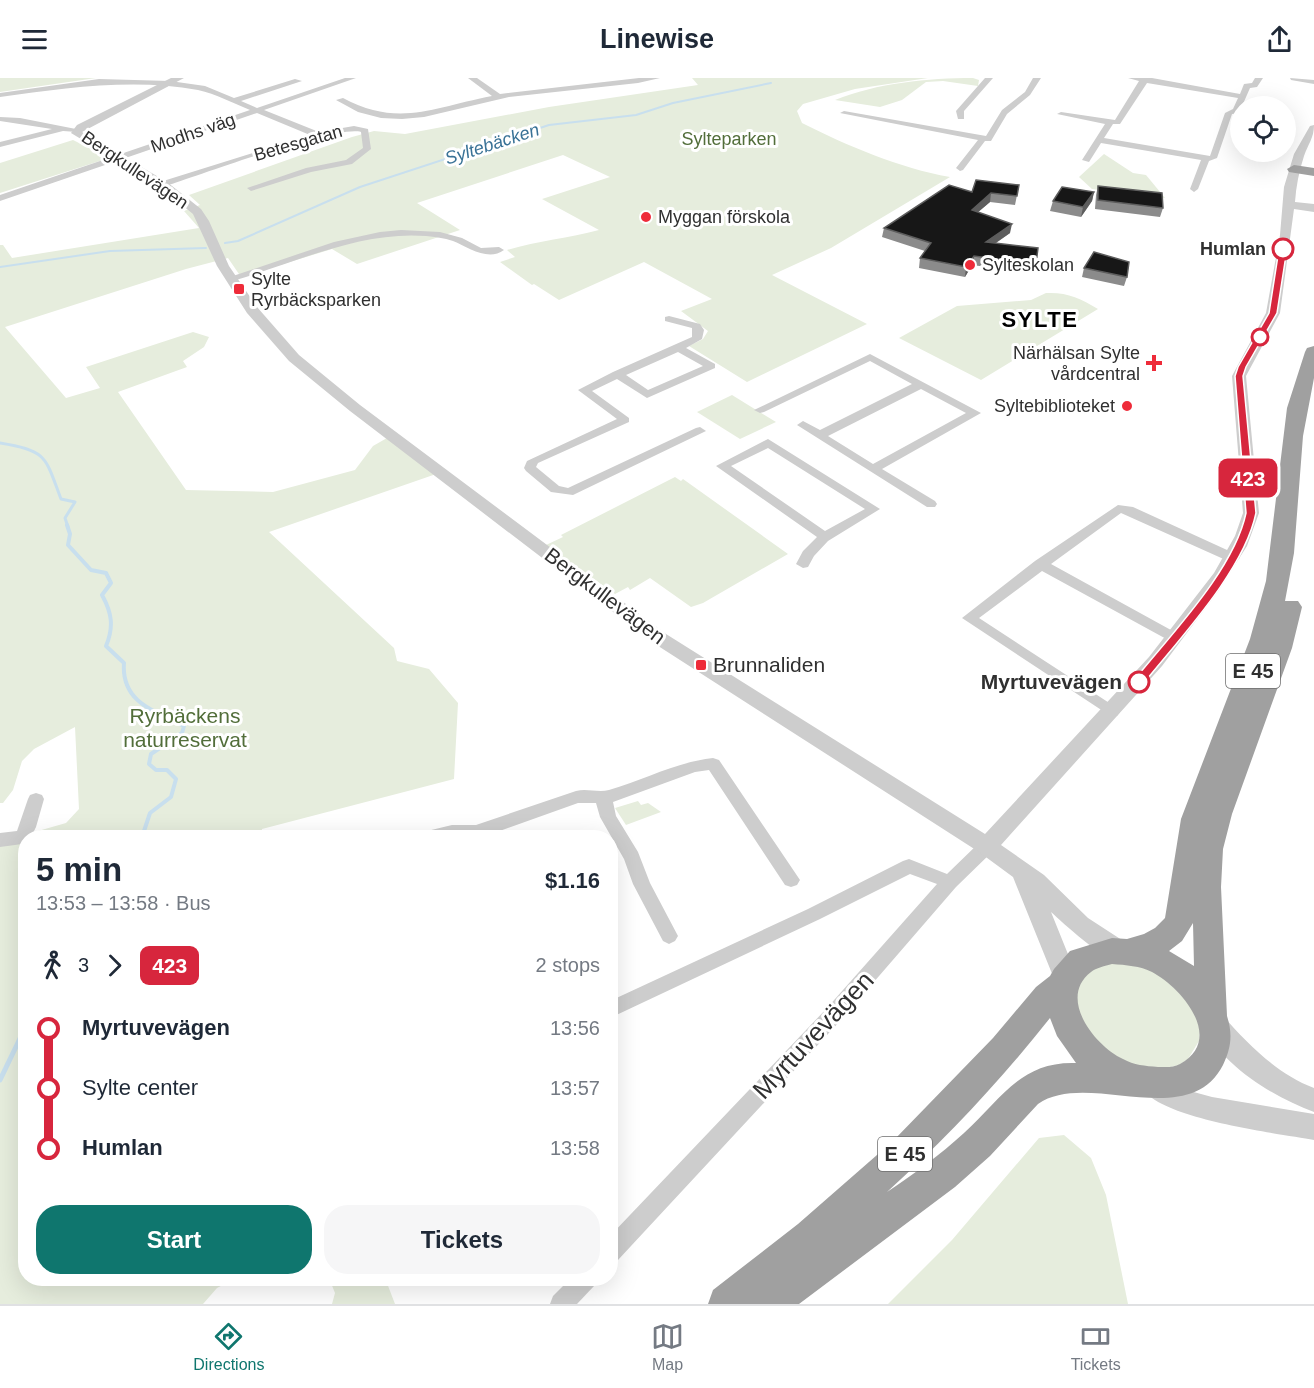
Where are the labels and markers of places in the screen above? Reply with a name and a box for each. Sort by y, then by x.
place label: Myggan förskola [658,207,791,227]
marker: Myggan förskola [639,210,653,224]
marker: Humlan [1272,238,1294,260]
place label: Humlan [1200,239,1266,259]
place label: Sylteskolan [982,255,1074,275]
marker: Sylteskolan [963,258,977,272]
place label: Sylte Ryrbäcksparken [251,269,381,310]
marker: Sylte Ryrbäcksparken [232,282,246,296]
unlabelled marker [1251,328,1269,346]
place label: Närhälsan Sylte vårdcentral [1013,343,1140,384]
marker: Närhälsan Sylte vårdcentral [1145,354,1163,372]
place label: Syltebiblioteket [994,396,1115,416]
marker: Syltebiblioteket [1120,399,1134,413]
place label: Brunnaliden [713,653,825,676]
marker: Brunnaliden [694,658,708,672]
place label: Myrtuvevägen [981,670,1122,693]
marker: Myrtuvevägen [1128,671,1150,693]

